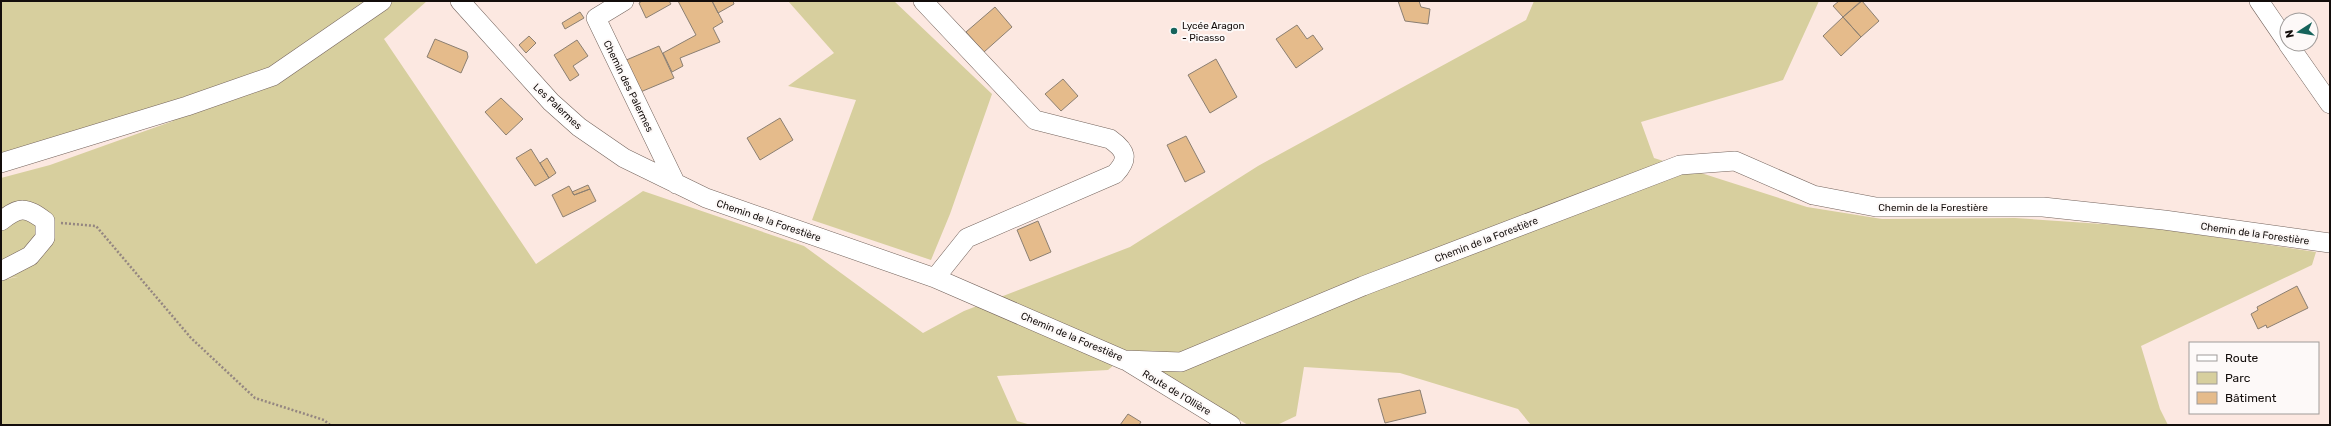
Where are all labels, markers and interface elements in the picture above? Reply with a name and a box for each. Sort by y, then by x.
north arrow [2279,12,2319,52]
place label: Lycée Aragon - Picasso [1182,20,1245,44]
marker: Lycée Aragon - Picasso [1169,26,1179,36]
text: N [2283,29,2297,39]
street label: Chemin des Palermes [601,39,656,134]
street label: Les Palermes [531,81,584,132]
street label: Chemin de la Forestière [715,197,823,245]
street label: Chemin de la Forestière [1878,202,1988,214]
street label: Chemin de la Forestière [1433,215,1540,265]
street label: Chemin de la Forestière [2200,220,2310,248]
street label: Chemin de la Forestière [1019,310,1125,364]
legend [2189,342,2319,414]
text: Route [2225,351,2259,365]
street label: Route de l'Ollière [1140,368,1213,418]
text: Parc [2225,371,2251,385]
text: Bâtiment [2225,391,2277,405]

